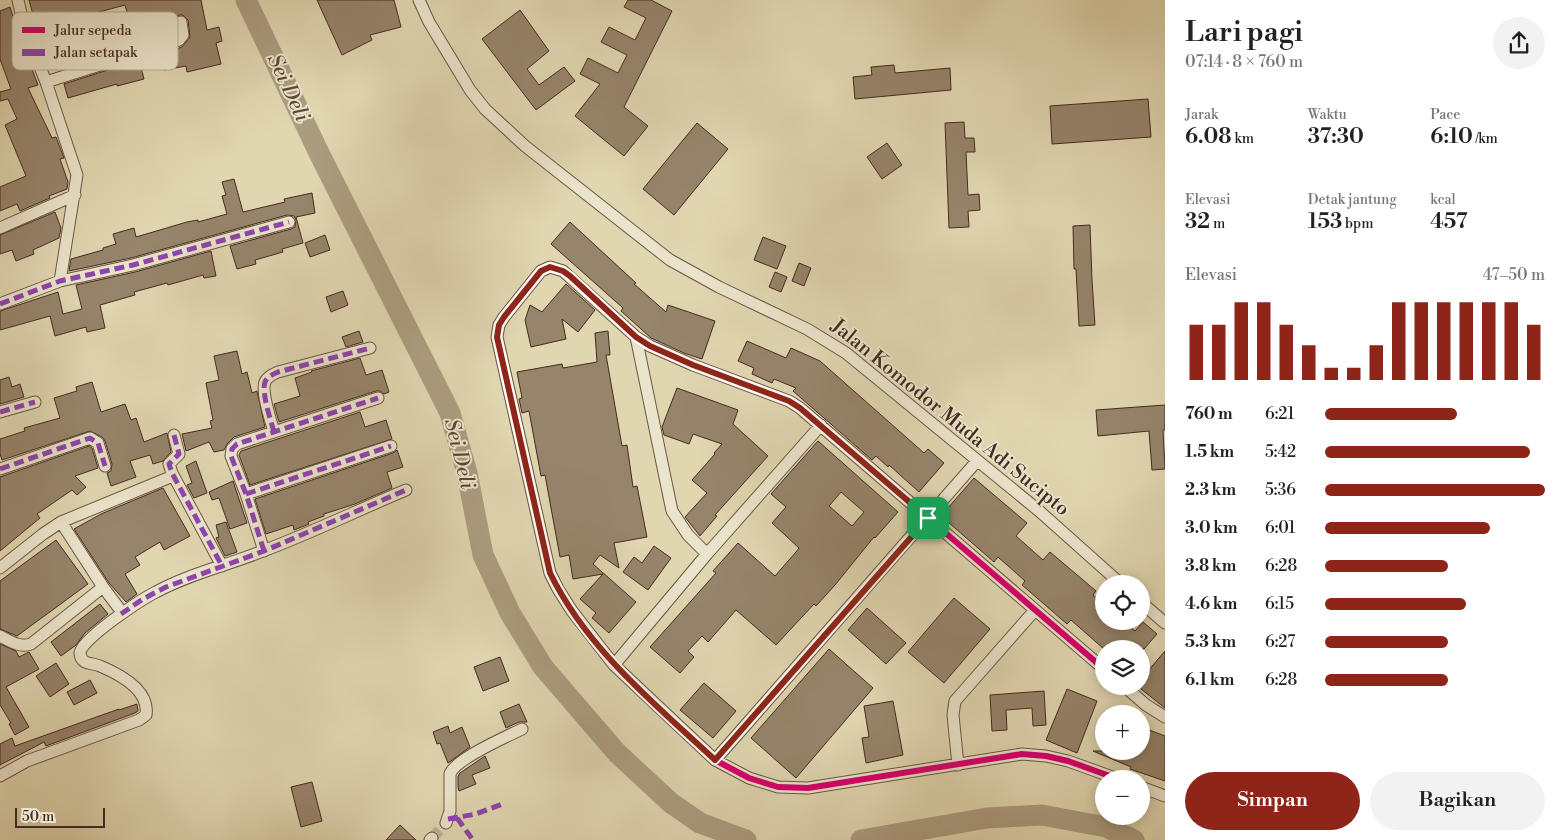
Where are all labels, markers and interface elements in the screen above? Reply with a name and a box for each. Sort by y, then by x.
legend [12,12,178,70]
text: Lari pagi [1185,15,1303,50]
button: share [1493,17,1545,69]
text: Jalur sepeda [53,22,132,40]
text: Jalan setapak [53,44,138,62]
water label: Sei Deli [261,50,315,127]
text: 07:14 · 8 × 760 m [1185,52,1303,72]
text: Jarak [1185,106,1218,124]
text: Waktu [1308,106,1347,124]
text: Pace [1430,106,1460,124]
text: 6.08 [1185,124,1232,150]
text: 37:30 [1308,124,1364,150]
text: 6:10 [1430,124,1473,150]
text: km [1232,130,1254,148]
text: /km [1473,130,1498,148]
text: Elevasi [1185,191,1231,209]
text: Detak jantung [1308,191,1397,209]
text: kcal [1430,191,1456,209]
text: 32 [1185,209,1210,235]
text: 153 [1308,209,1342,235]
text: 457 [1430,209,1468,235]
text: m [1210,215,1225,233]
text: bpm [1342,215,1373,233]
text: Elevasi [1185,265,1237,285]
text: 47–50 m [1483,265,1545,285]
street label: Jalan Komodor Muda Adi Sucipto [825,313,1074,522]
text: 760 m [1185,404,1233,424]
text: 6:21 [1265,404,1295,424]
water label: Sei Deli [438,416,480,492]
text: 1.5 km [1185,442,1234,462]
text: 5:42 [1265,442,1296,462]
text: 2.3 km [1185,480,1236,500]
text: 5:36 [1265,480,1296,500]
pin [907,497,949,539]
icon: arrive [914,504,942,532]
text: 3.0 km [1185,518,1238,538]
text: 6:01 [1265,518,1295,538]
text: 3.8 km [1185,556,1236,576]
text: 6:28 [1265,556,1297,576]
map controls [1095,575,1150,825]
button: locate [1095,575,1150,630]
text: 4.6 km [1185,594,1237,614]
text: 6:15 [1265,594,1294,614]
text: 5.3 km [1185,632,1236,652]
text: 6:27 [1265,632,1295,652]
button: layers [1095,640,1150,695]
text: 6.1 km [1185,670,1234,690]
text: 6:28 [1265,670,1297,690]
button: + [1095,705,1150,760]
button: − [1095,770,1150,825]
button: Simpan [1185,772,1360,830]
button: Bagikan [1370,772,1545,830]
scale bar [15,805,105,828]
text: 50 m [22,808,54,826]

